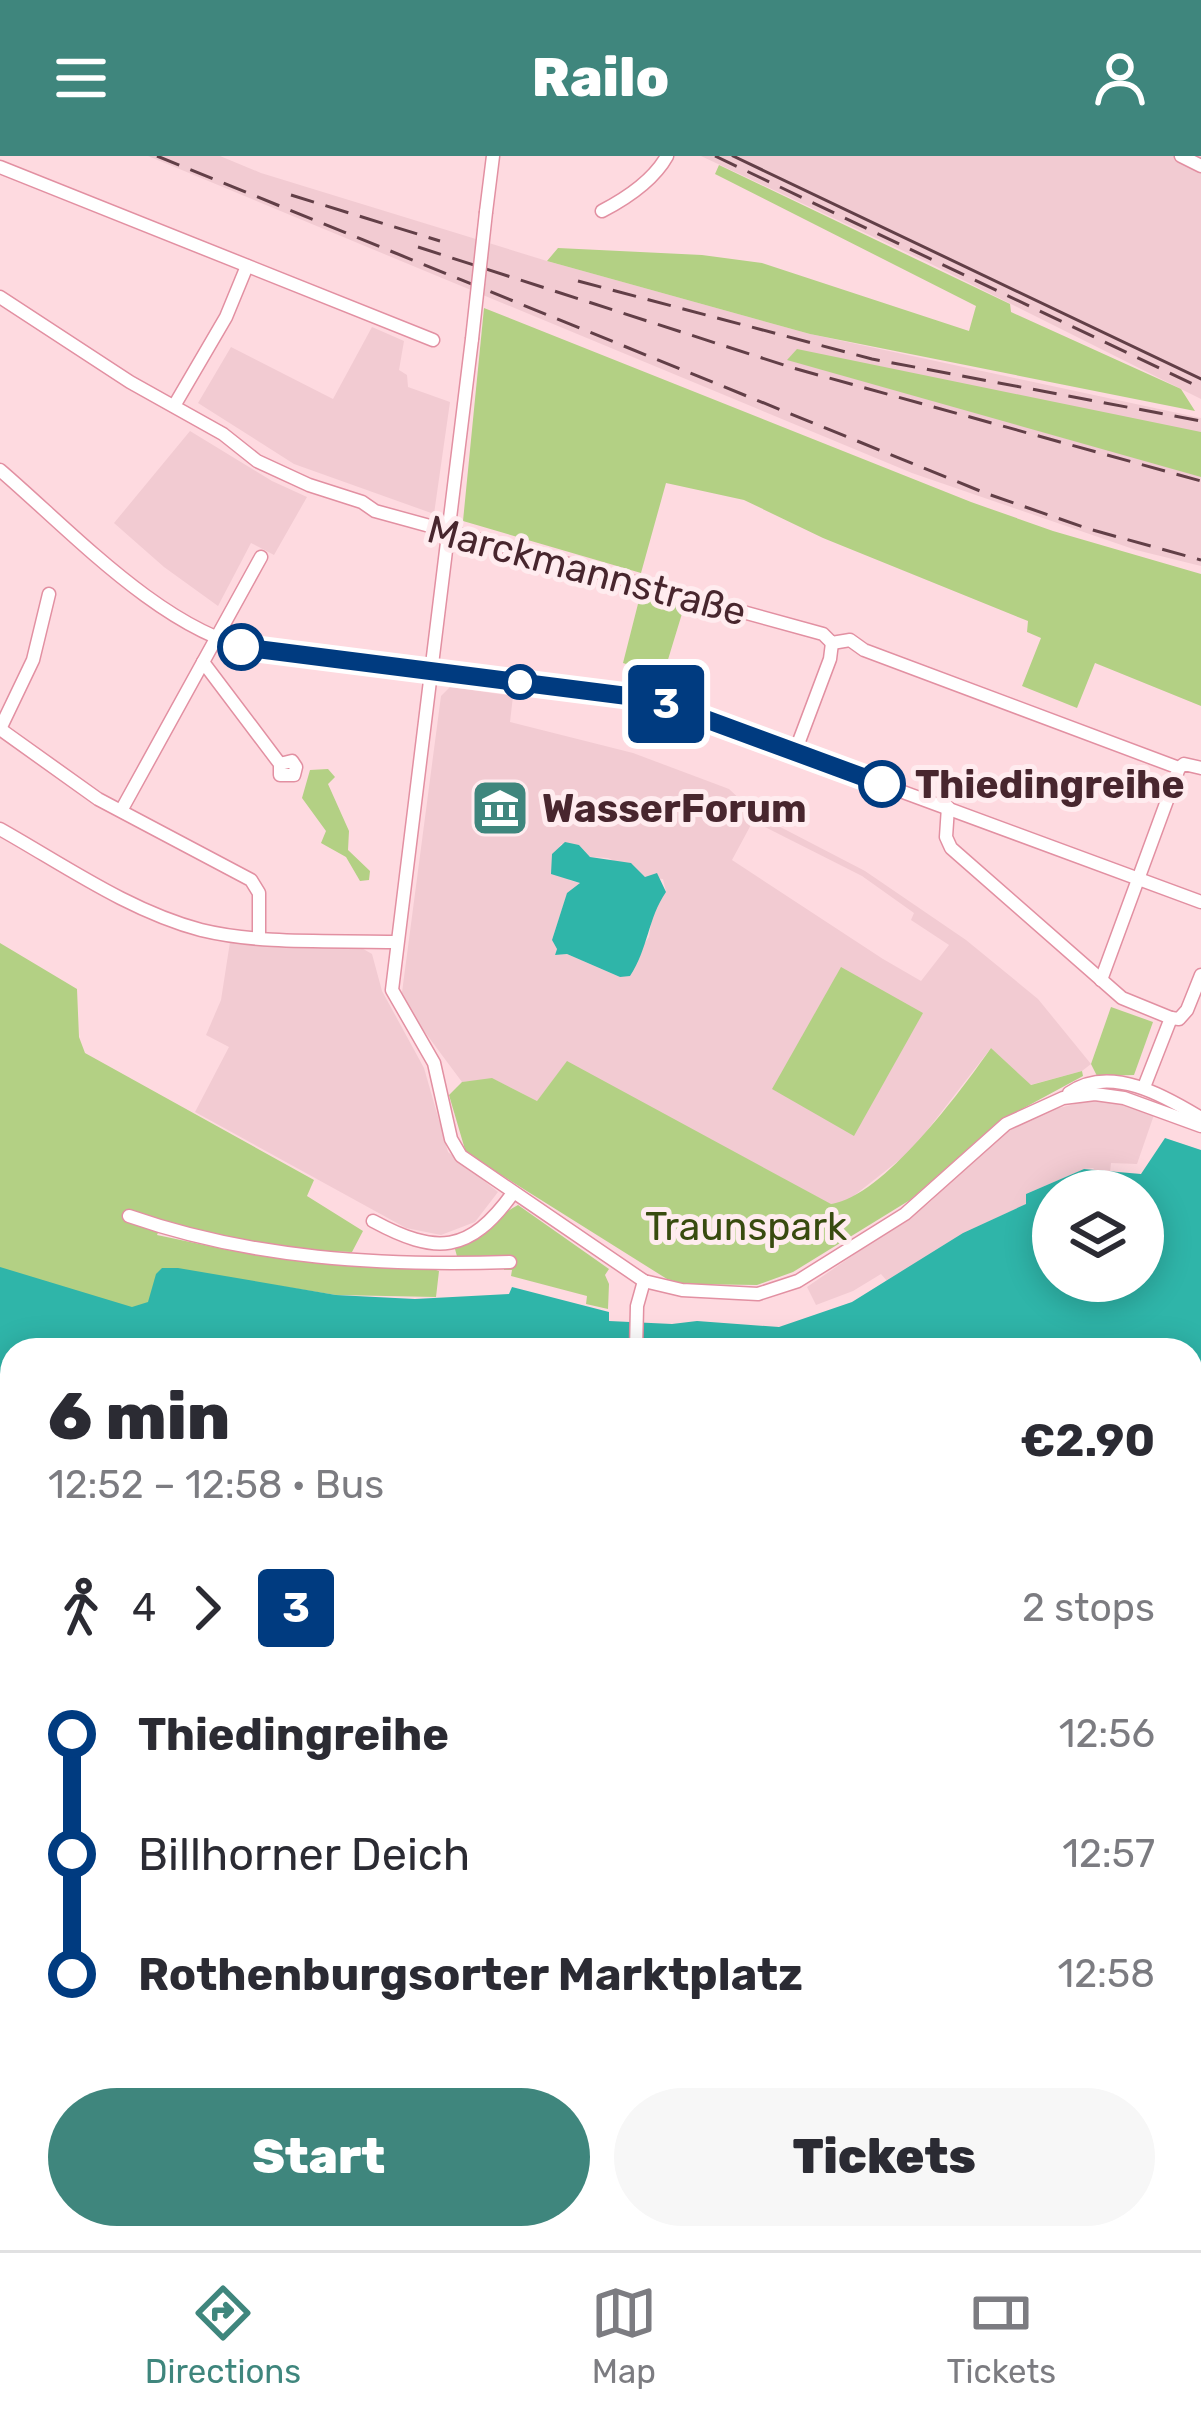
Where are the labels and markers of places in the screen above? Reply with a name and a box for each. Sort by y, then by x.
unlabelled marker [219,625,263,669]
unlabelled marker [504,666,536,698]
marker: Thiedingreihe [860,762,904,806]
place label: Thiedingreihe [915,762,1185,808]
museum icon: WasserForum [469,777,531,839]
place label: WasserForum [542,786,807,832]

